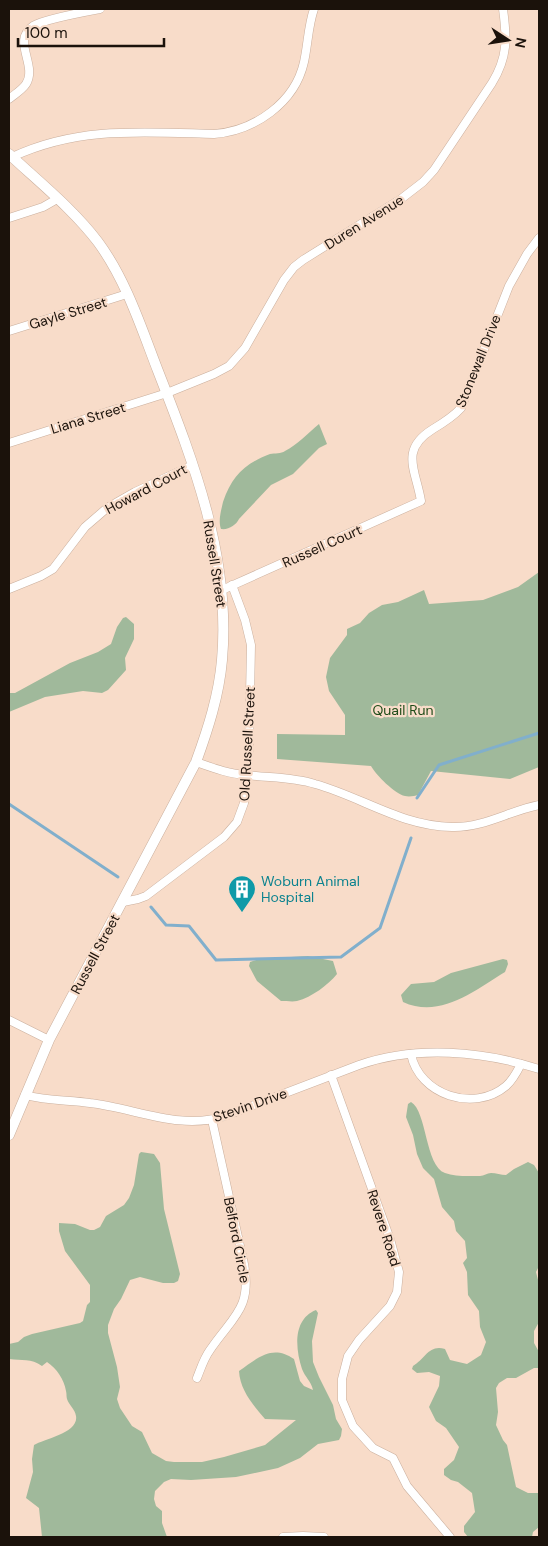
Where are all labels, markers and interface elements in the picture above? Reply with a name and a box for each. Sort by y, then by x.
scale bar [18,15,164,47]
north arrow [483,15,533,65]
text: 100 m [25,23,68,43]
text: N [511,36,531,50]
street label: Duren Avenue [321,191,407,253]
street label: Gayle Street [27,293,109,333]
street label: Stonewall Drive [451,312,505,410]
street label: Liana Street [48,398,128,438]
street label: Howard Court [102,460,190,518]
street label: Russell Street [199,519,231,609]
street label: Russell Court [279,520,365,572]
street label: Old Russell Street [235,686,259,802]
park label: Quail Run [372,701,434,719]
place label: Woburn Animal Hospital [261,872,360,906]
building icon: Woburn Animal Hospital [227,874,257,913]
street label: Russell Street [66,911,124,997]
street label: Stevin Drive [211,1084,289,1126]
street label: Revere Road [363,1187,405,1269]
street label: Belford Circle [220,1196,254,1285]

